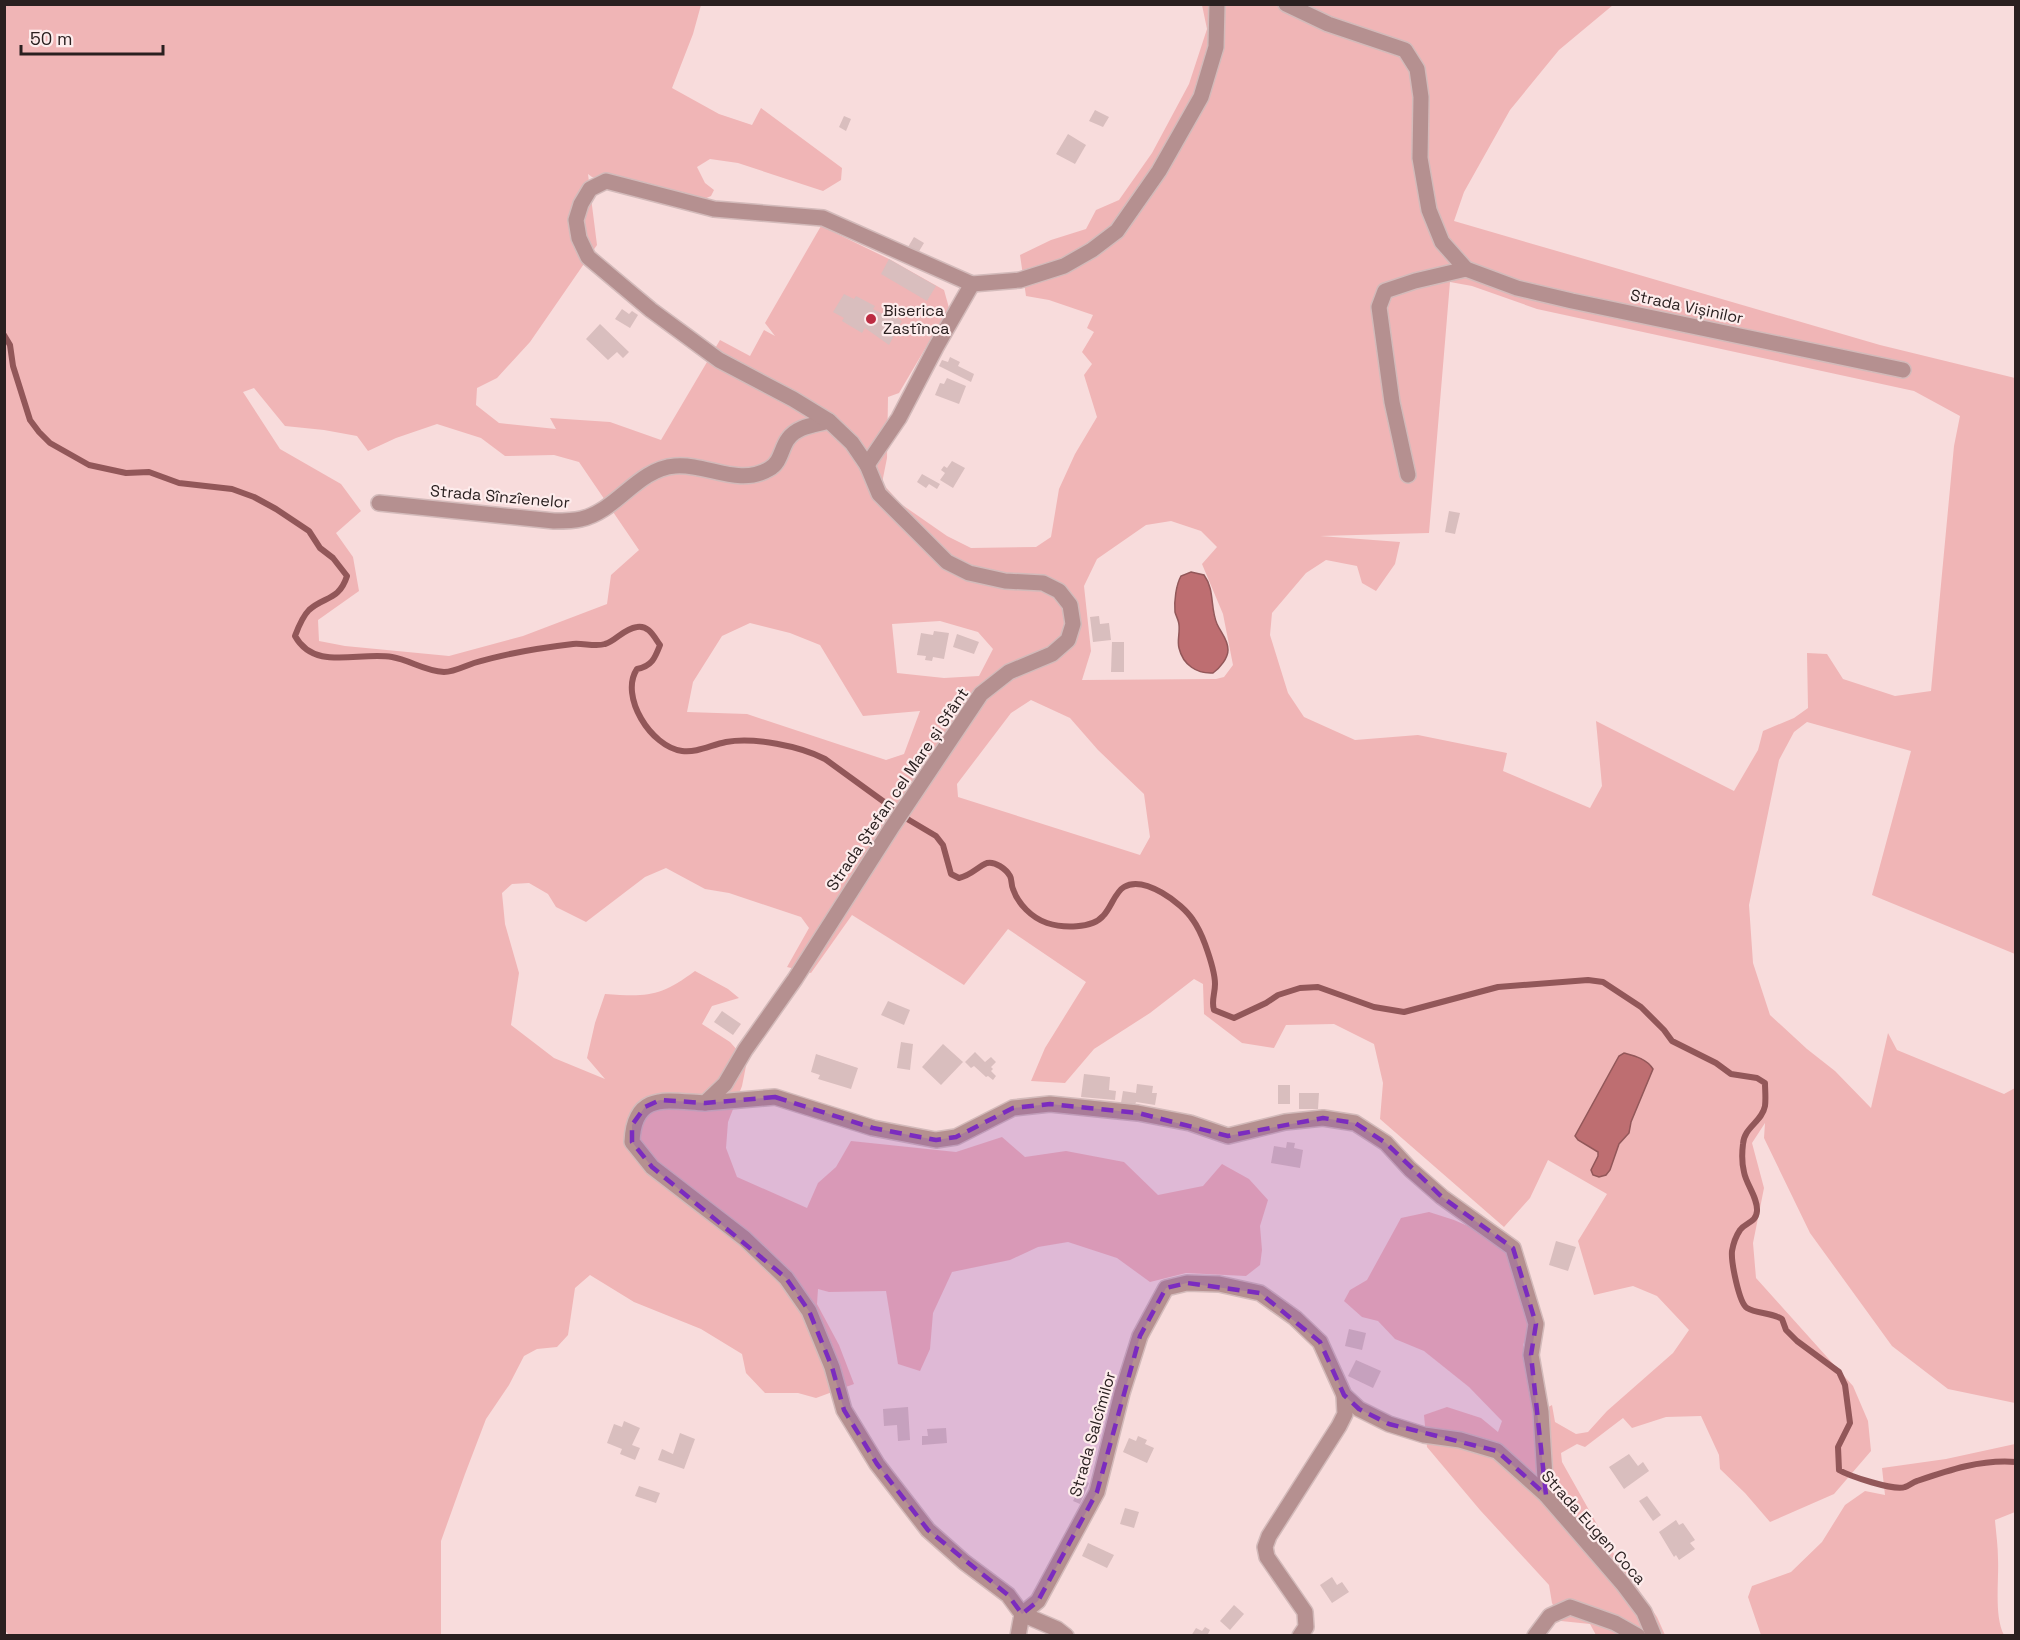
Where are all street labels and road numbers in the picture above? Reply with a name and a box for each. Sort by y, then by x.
street label: Strada Vișinilor [1628,284,1745,329]
street label: Strada Sînzîenelor [429,480,571,513]
street label: Strada Ștefan cel Mare și Sfânt [822,684,973,895]
street label: Strada Salcîmilor [1065,1369,1120,1499]
street label: Strada Eugen Coca [1537,1466,1651,1589]

